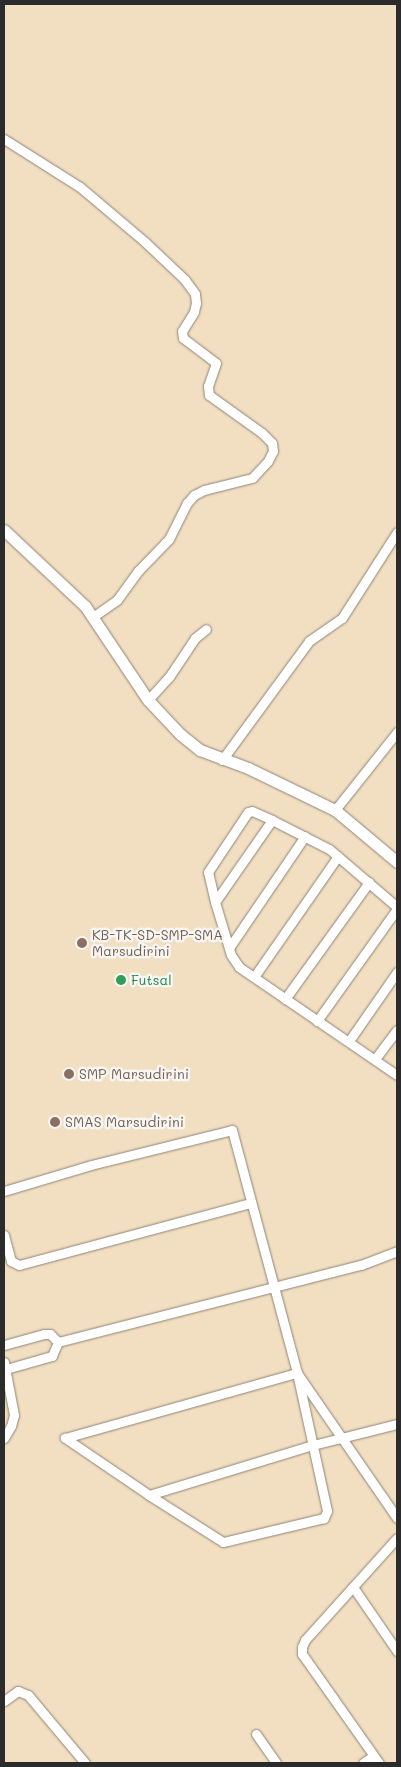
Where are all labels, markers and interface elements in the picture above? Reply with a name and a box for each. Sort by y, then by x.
place label: KB-TK-SD-SMP-SMA Marsudirini [92,927,223,960]
marker: KB-TK-SD-SMP-SMA Marsudirini [76,937,88,949]
place label: Futsal [131,972,172,988]
marker: Futsal [115,974,127,986]
place label: SMP Marsudirini [79,1066,189,1082]
marker: SMP Marsudirini [63,1068,75,1080]
place label: SMAS Marsudirini [65,1114,184,1130]
marker: SMAS Marsudirini [49,1116,61,1128]

